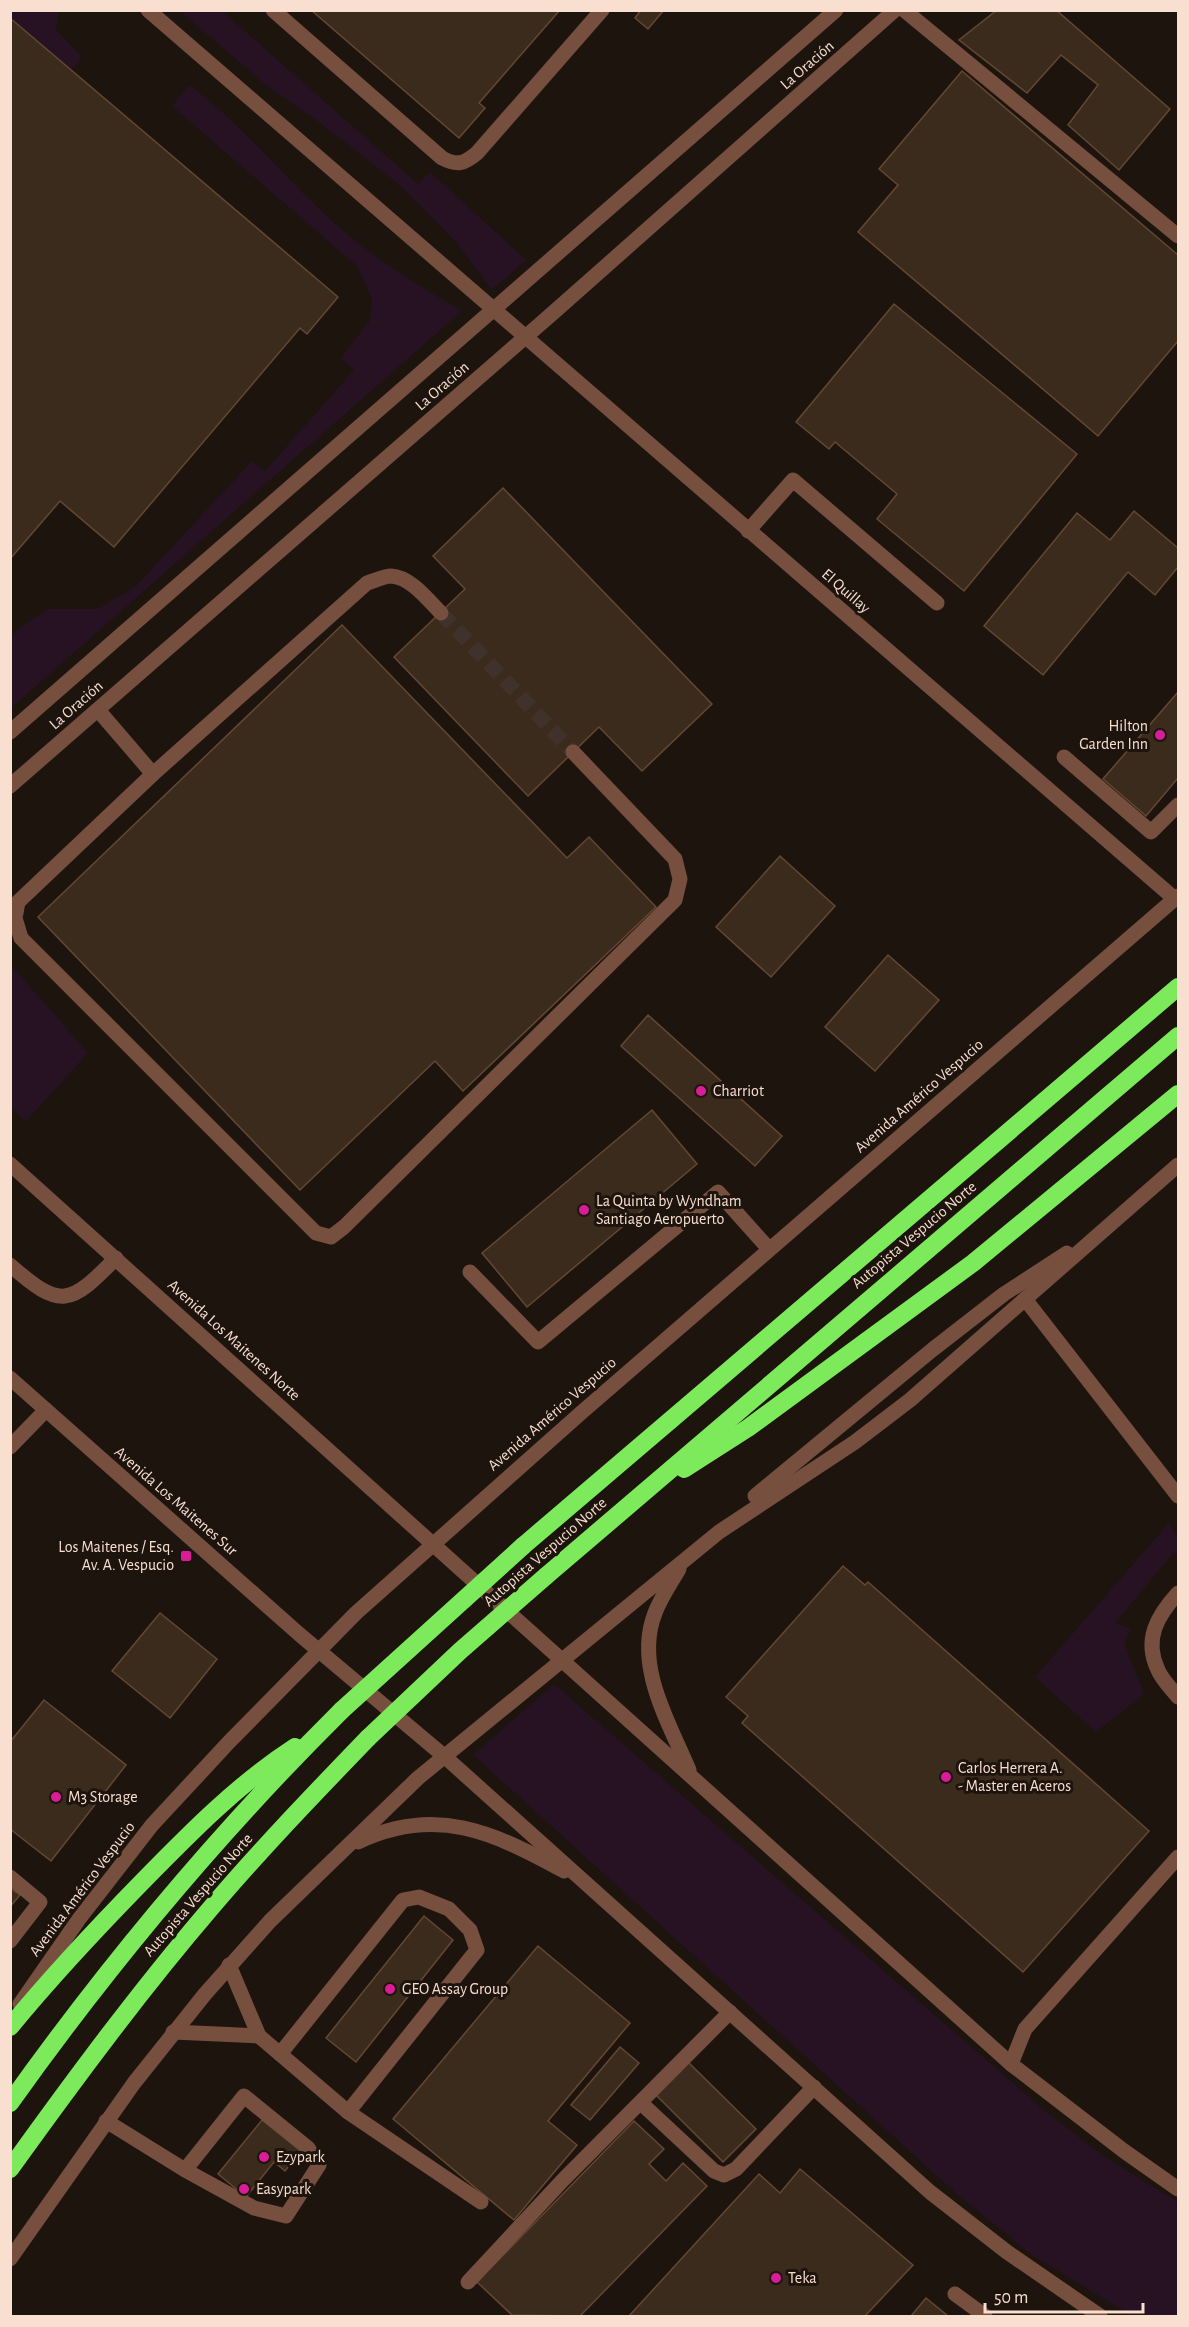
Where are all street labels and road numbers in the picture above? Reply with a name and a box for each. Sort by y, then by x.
street label: La Oración [777,38,837,92]
street label: La Oración [412,359,472,413]
street label: El Quillay [818,566,873,617]
street label: La Oración [46,678,106,732]
street label: Avenida Américo Vespucio [852,1036,986,1156]
street label: Autopista Vespucio Norte [849,1178,979,1292]
street label: Avenida Los Maitenes Norte [165,1276,303,1404]
street label: Avenida Américo Vespucio [485,1354,619,1474]
street label: Avenida Los Maitenes Sur [111,1443,241,1559]
street label: Autopista Vespucio Norte [480,1494,610,1610]
street label: Avenida Américo Vespucio [26,1819,138,1959]
street label: Autopista Vespucio Norte [140,1830,256,1960]

